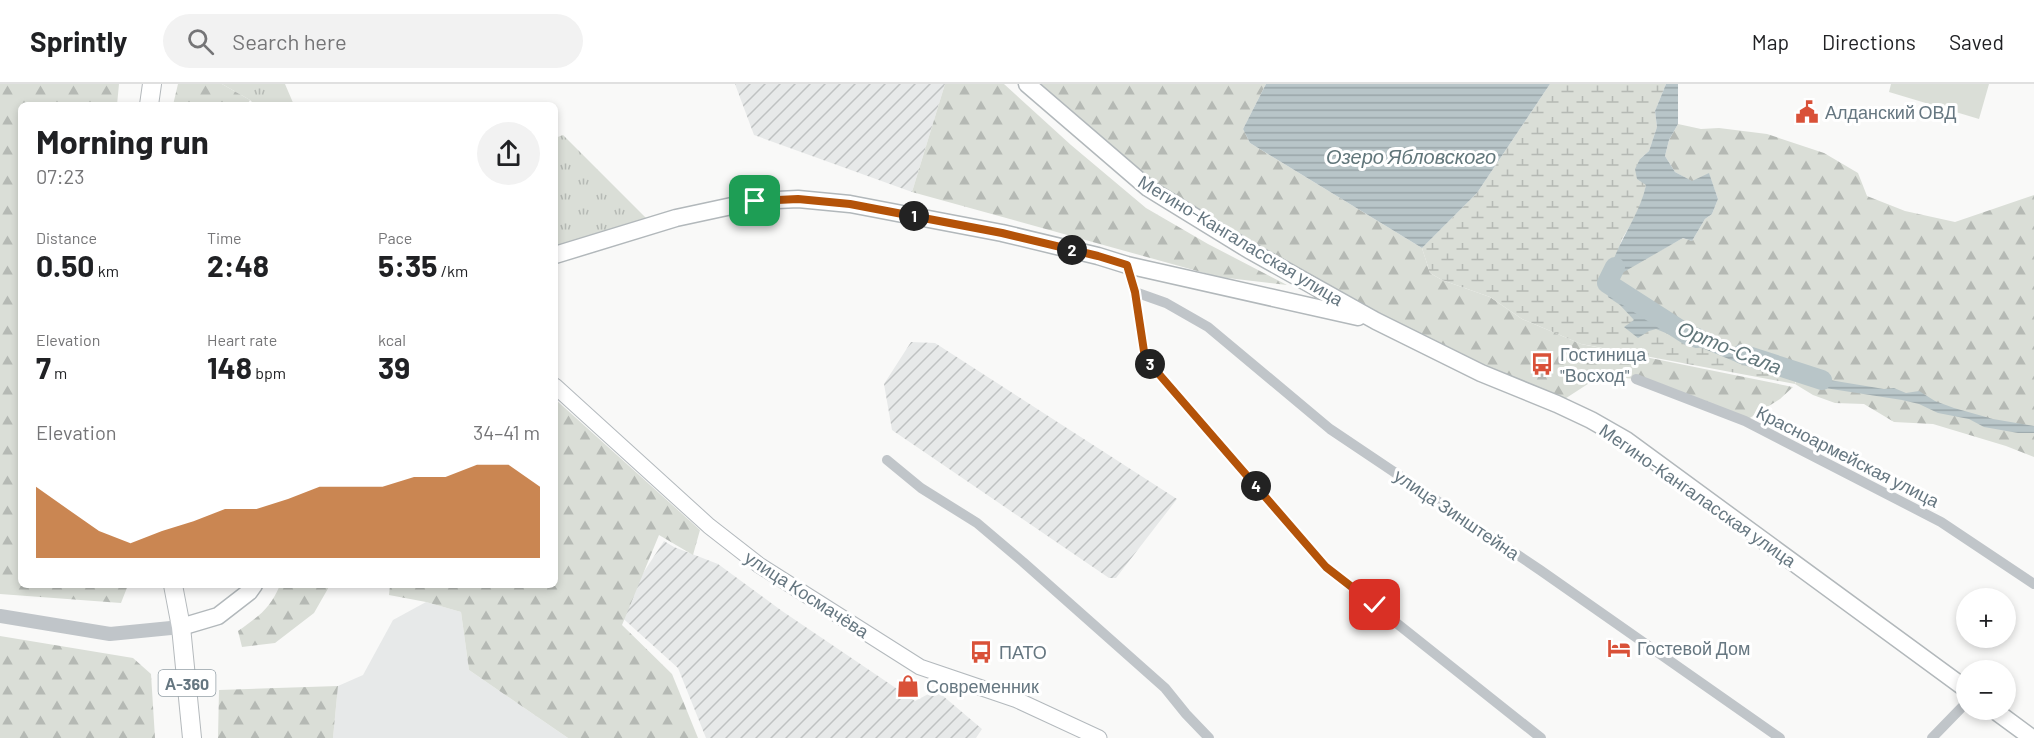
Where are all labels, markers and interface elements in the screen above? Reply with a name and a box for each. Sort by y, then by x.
search box [163,14,583,68]
text: Sprintly [30,24,127,58]
icon: search [184,25,217,58]
text: Search here [232,28,347,54]
text: Map [1752,29,1789,54]
text: Directions [1822,29,1916,54]
text: Saved [1949,29,2004,54]
public building icon: Алданский ОВД [1794,99,1820,125]
place label: Алданский ОВД [1825,101,1956,123]
text: Morning run [36,121,209,161]
button: share [477,122,540,185]
water label: Озеро Ябловского [1326,144,1496,168]
text: 07:23 [36,164,84,188]
street label: Мегино-Кангаласская улица [1135,170,1348,310]
pin [729,175,780,226]
icon: arrive [738,184,771,217]
pin: 1 [899,201,929,231]
text: 1 [911,206,917,225]
text: Distance [36,228,97,247]
text: Time [207,228,242,247]
text: Pace [378,228,412,247]
pin: 2 [1057,235,1087,265]
text: 2 [1068,240,1076,259]
text: 0.50 [36,247,94,283]
text: 2:48 [207,247,269,283]
text: 5:35 [378,247,437,283]
text: km [94,261,119,280]
text: /km [437,261,468,280]
water label: Орто-Сала [1675,315,1785,379]
text: Elevation [36,330,100,349]
text: Heart rate [207,330,277,349]
text: kcal [378,330,406,349]
place label: Гостиница "Восход" [1560,343,1647,386]
text: 7 [36,349,51,385]
text: 148 [207,349,252,385]
text: 39 [378,349,410,385]
pin: 3 [1135,349,1165,379]
bus stop icon: Гостиница "Восход" [1529,351,1555,377]
text: 3 [1146,354,1154,373]
text: m [51,363,67,382]
text: bpm [252,363,286,382]
street label: Красноармейская улица [1753,400,1944,512]
street label: Мегино-Кангаласская улица [1595,419,1801,572]
text: Elevation [36,420,117,444]
text: 34–41 m [473,420,540,444]
street label: улица Зинштейна [1390,464,1525,565]
pin: 4 [1241,471,1271,501]
text: 4 [1251,476,1261,495]
street label: улица Космачёва [741,546,874,643]
pin [1349,579,1400,630]
icon: check [1358,588,1391,621]
map controls [1956,588,2016,720]
button: + [1956,588,2016,648]
hotel icon: Гостевой Дом [1606,635,1632,661]
place label: Гостевой Дом [1637,637,1750,659]
bus stop icon: ПАТО [968,639,994,665]
place label: ПАТО [999,641,1047,663]
button: − [1956,660,2016,720]
road number: А-360 [158,670,216,696]
shop icon: Современник [895,673,921,699]
place label: Современник [926,675,1039,697]

